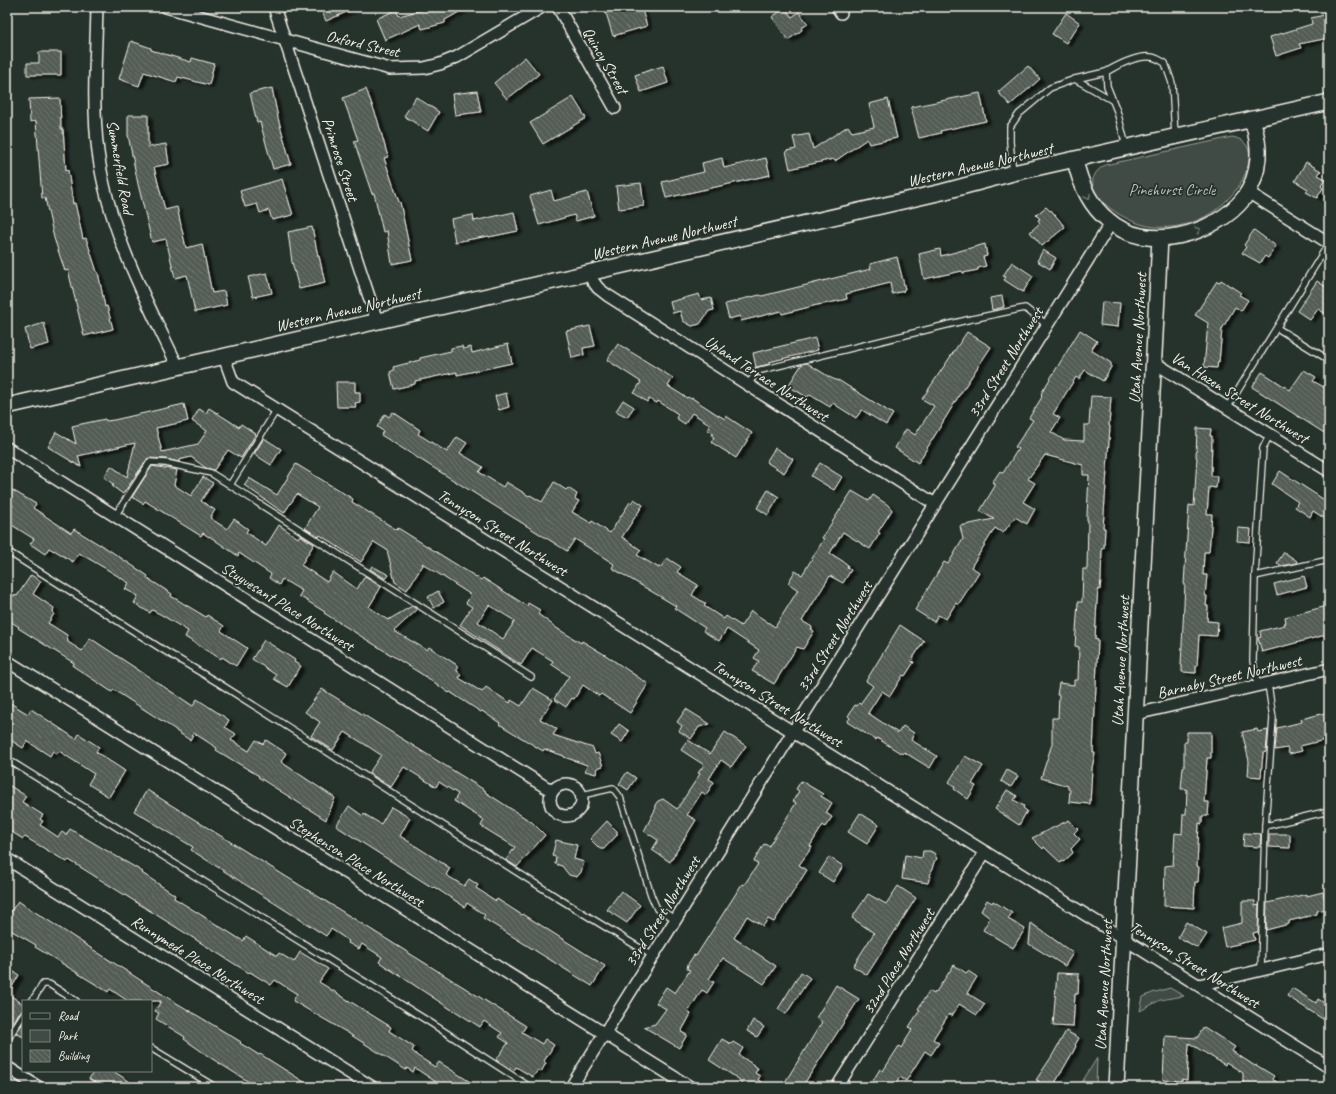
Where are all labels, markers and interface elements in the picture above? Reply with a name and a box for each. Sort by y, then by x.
street label: Quincy Street [578,23,634,100]
street label: Oxford Street [324,26,403,62]
street label: Primrose Street [317,115,363,205]
street label: Summerfield Road [102,119,139,218]
street label: Western Avenue Northwest [906,138,1057,191]
park label: Pinehurst Circle [1129,180,1217,200]
one-way arrow [1084,193,1091,200]
street label: Western Avenue Northwest [590,211,741,264]
one-way arrow [1194,227,1202,235]
street label: Utah Avenue Northwest [1125,271,1151,404]
street label: Western Avenue Northwest [274,283,425,336]
street label: 33rd Street Northwest [964,302,1049,421]
street label: Upland Terrace Northwest [701,331,833,427]
street label: Van Hazen Street Northwest [1167,348,1314,450]
street label: Tennyson Street Northwest [434,485,573,582]
street label: Stuyvesant Place Northwest [217,558,359,657]
street label: 33rd Street Northwest [793,576,878,695]
street label: Utah Avenue Northwest [1108,594,1134,727]
street label: Barnaby Street Northwest [1155,650,1305,703]
street label: Tennyson Street Northwest [709,656,848,753]
street label: Stephenson Place Northwest [285,812,429,912]
street label: 33rd Street Northwest [621,851,706,970]
street label: 32nd Place Northwest [858,903,940,1018]
street label: Runnymede Place Northwest [127,911,269,1010]
street label: Tennyson Street Northwest [1126,917,1265,1014]
street label: Utah Avenue Northwest [1091,918,1117,1051]
legend [22,1000,152,1072]
text: Road [58,1008,80,1024]
text: Park [58,1028,79,1044]
text: Building [58,1048,90,1064]

